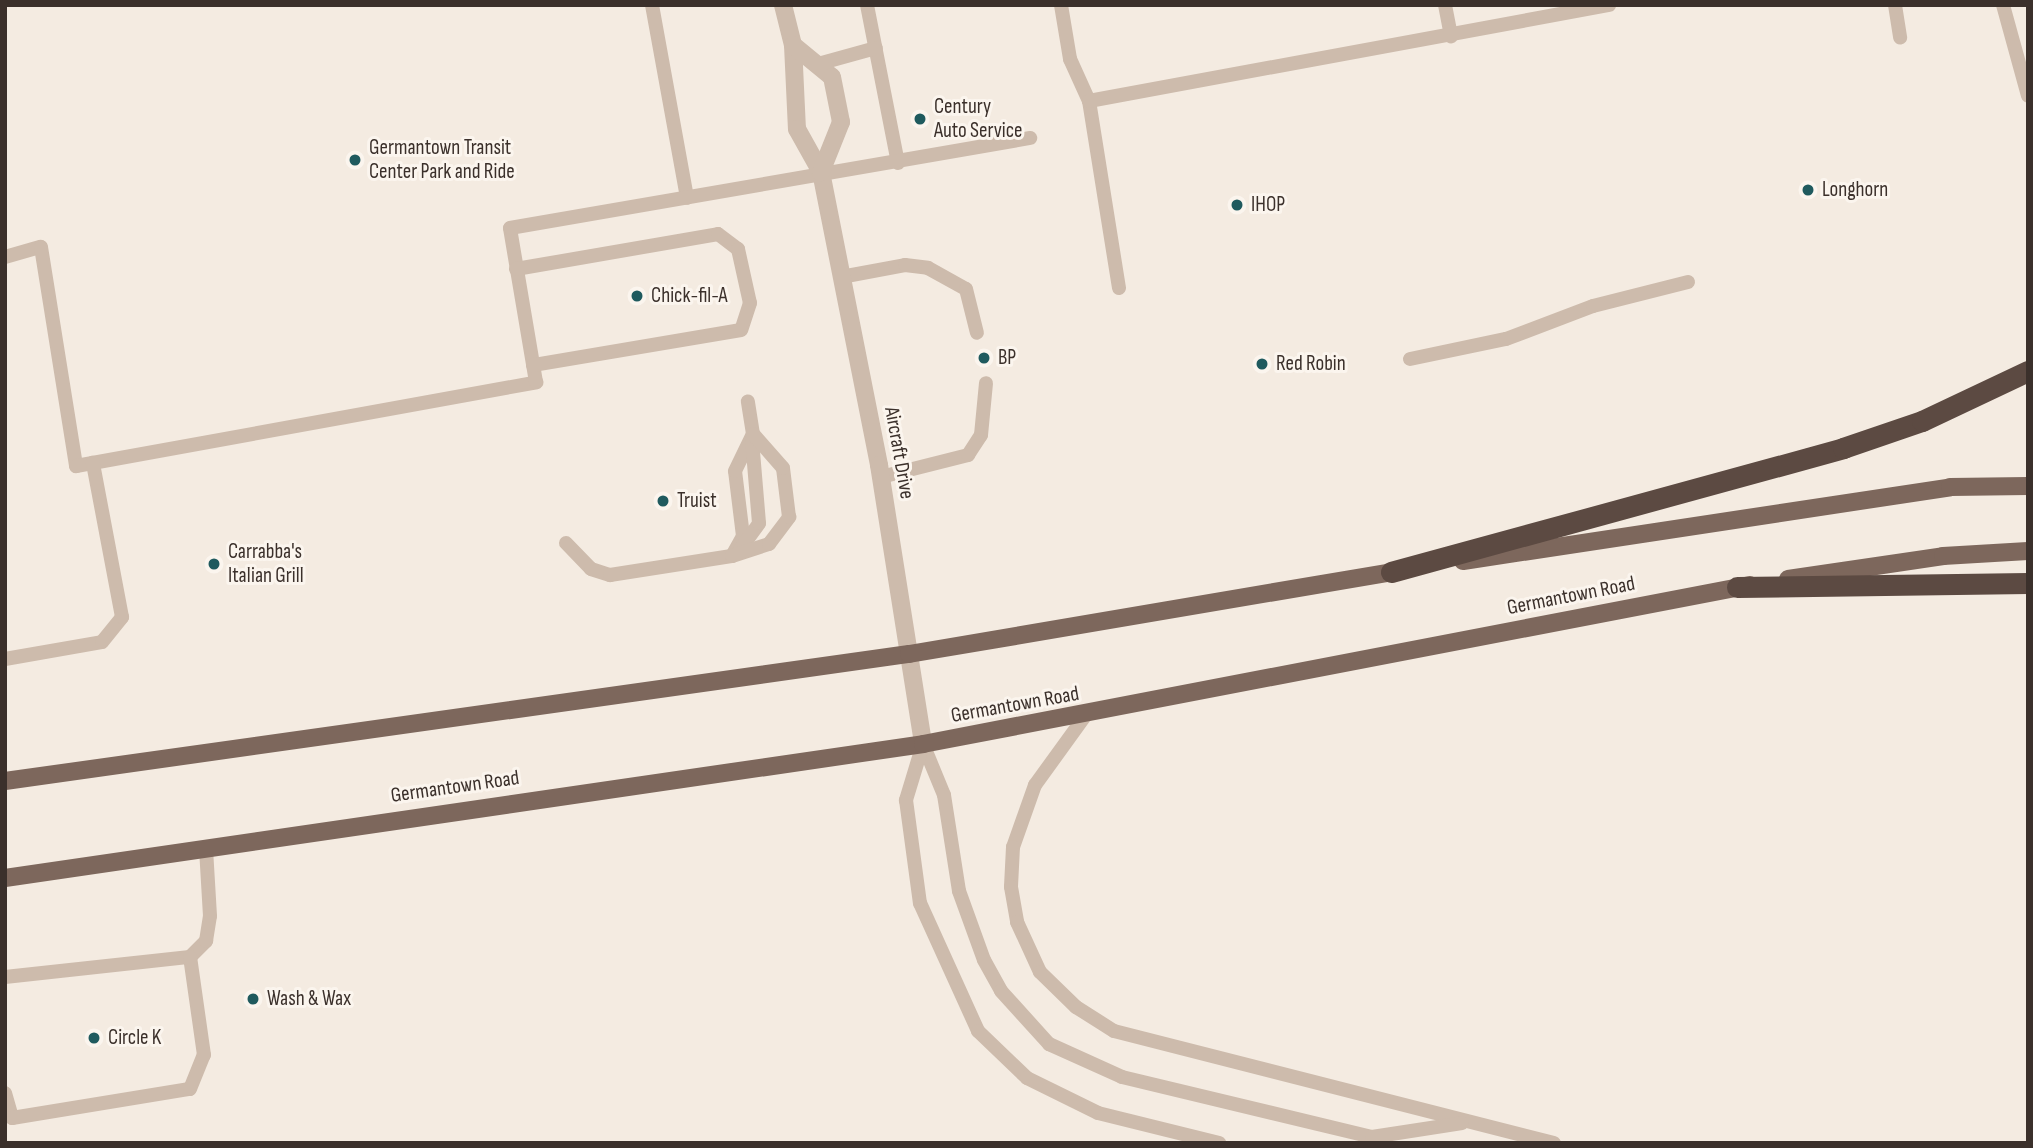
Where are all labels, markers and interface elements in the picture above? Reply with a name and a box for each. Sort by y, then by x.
place label: Century Auto Service [934,94,1022,144]
marker: Century Auto Service [912,111,928,127]
place label: Germantown Transit Center Park and Ride [369,135,515,185]
marker: Germantown Transit Center Park and Ride [347,152,363,168]
place label: Longhorn [1822,177,1888,203]
marker: Longhorn [1800,182,1816,198]
place label: IHOP [1251,192,1285,218]
marker: IHOP [1229,197,1245,213]
place label: Chick-fil-A [651,283,728,309]
marker: Chick-fil-A [629,288,645,304]
place label: BP [998,345,1016,371]
marker: BP [976,350,992,366]
place label: Red Robin [1276,351,1346,377]
marker: Red Robin [1254,356,1270,372]
street label: Aircraft Drive [879,405,919,501]
place label: Truist [677,488,717,514]
marker: Truist [655,493,671,509]
place label: Carrabba's Italian Grill [228,539,304,589]
marker: Carrabba's Italian Grill [206,556,222,572]
street label: Germantown Road [1505,571,1637,621]
street label: Germantown Road [949,681,1081,729]
street label: Germantown Road [389,766,521,808]
place label: Wash & Wax [267,986,351,1012]
marker: Wash & Wax [245,991,261,1007]
place label: Circle K [108,1025,161,1051]
marker: Circle K [86,1030,102,1046]

